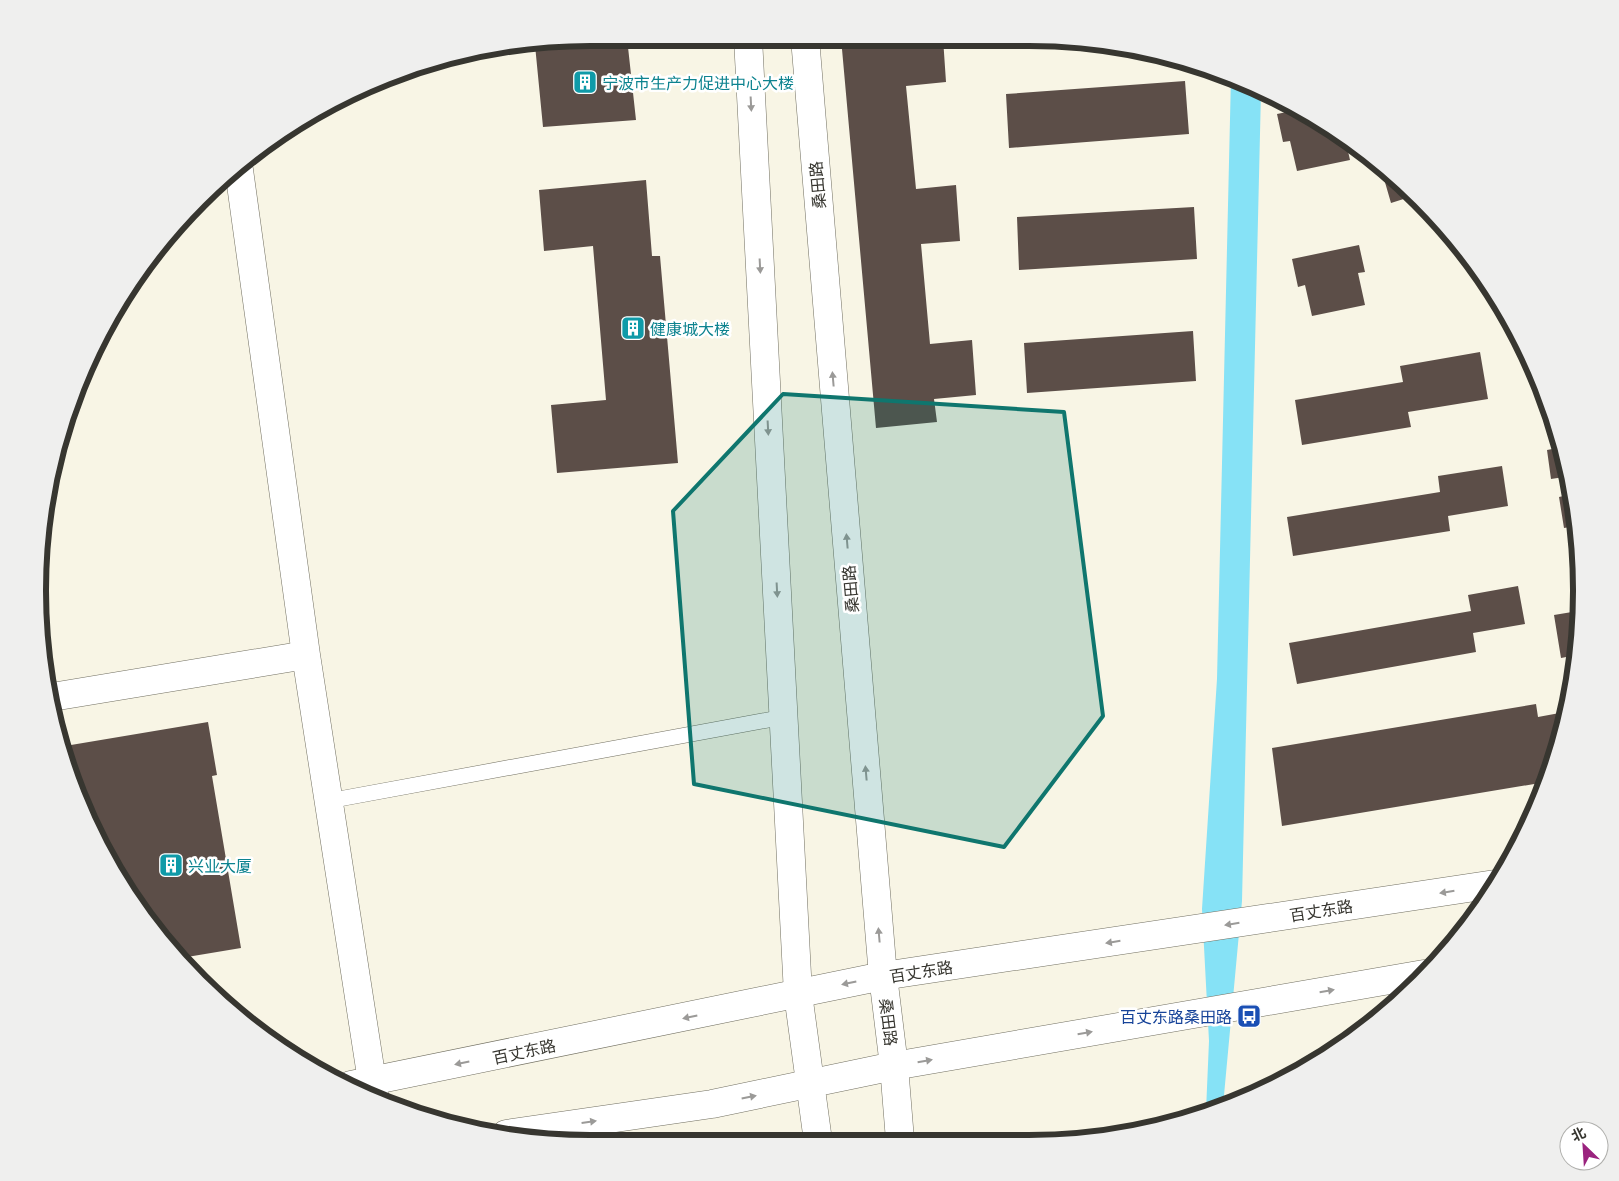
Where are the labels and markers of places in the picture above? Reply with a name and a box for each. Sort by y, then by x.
building icon: 宁波市生产力促进中心大楼 [572,69,598,95]
place label: 宁波市生产力促进中心大楼 [602,73,794,92]
building icon: 健康城大楼 [620,315,646,341]
place label: 健康城大楼 [650,319,730,338]
building icon: 兴业大厦 [158,852,184,878]
place label: 兴业大厦 [188,856,252,875]
bus stop icon: 百丈东路桑田路 [1236,1003,1262,1029]
place label: 百丈东路桑田路 [1120,1007,1232,1026]

